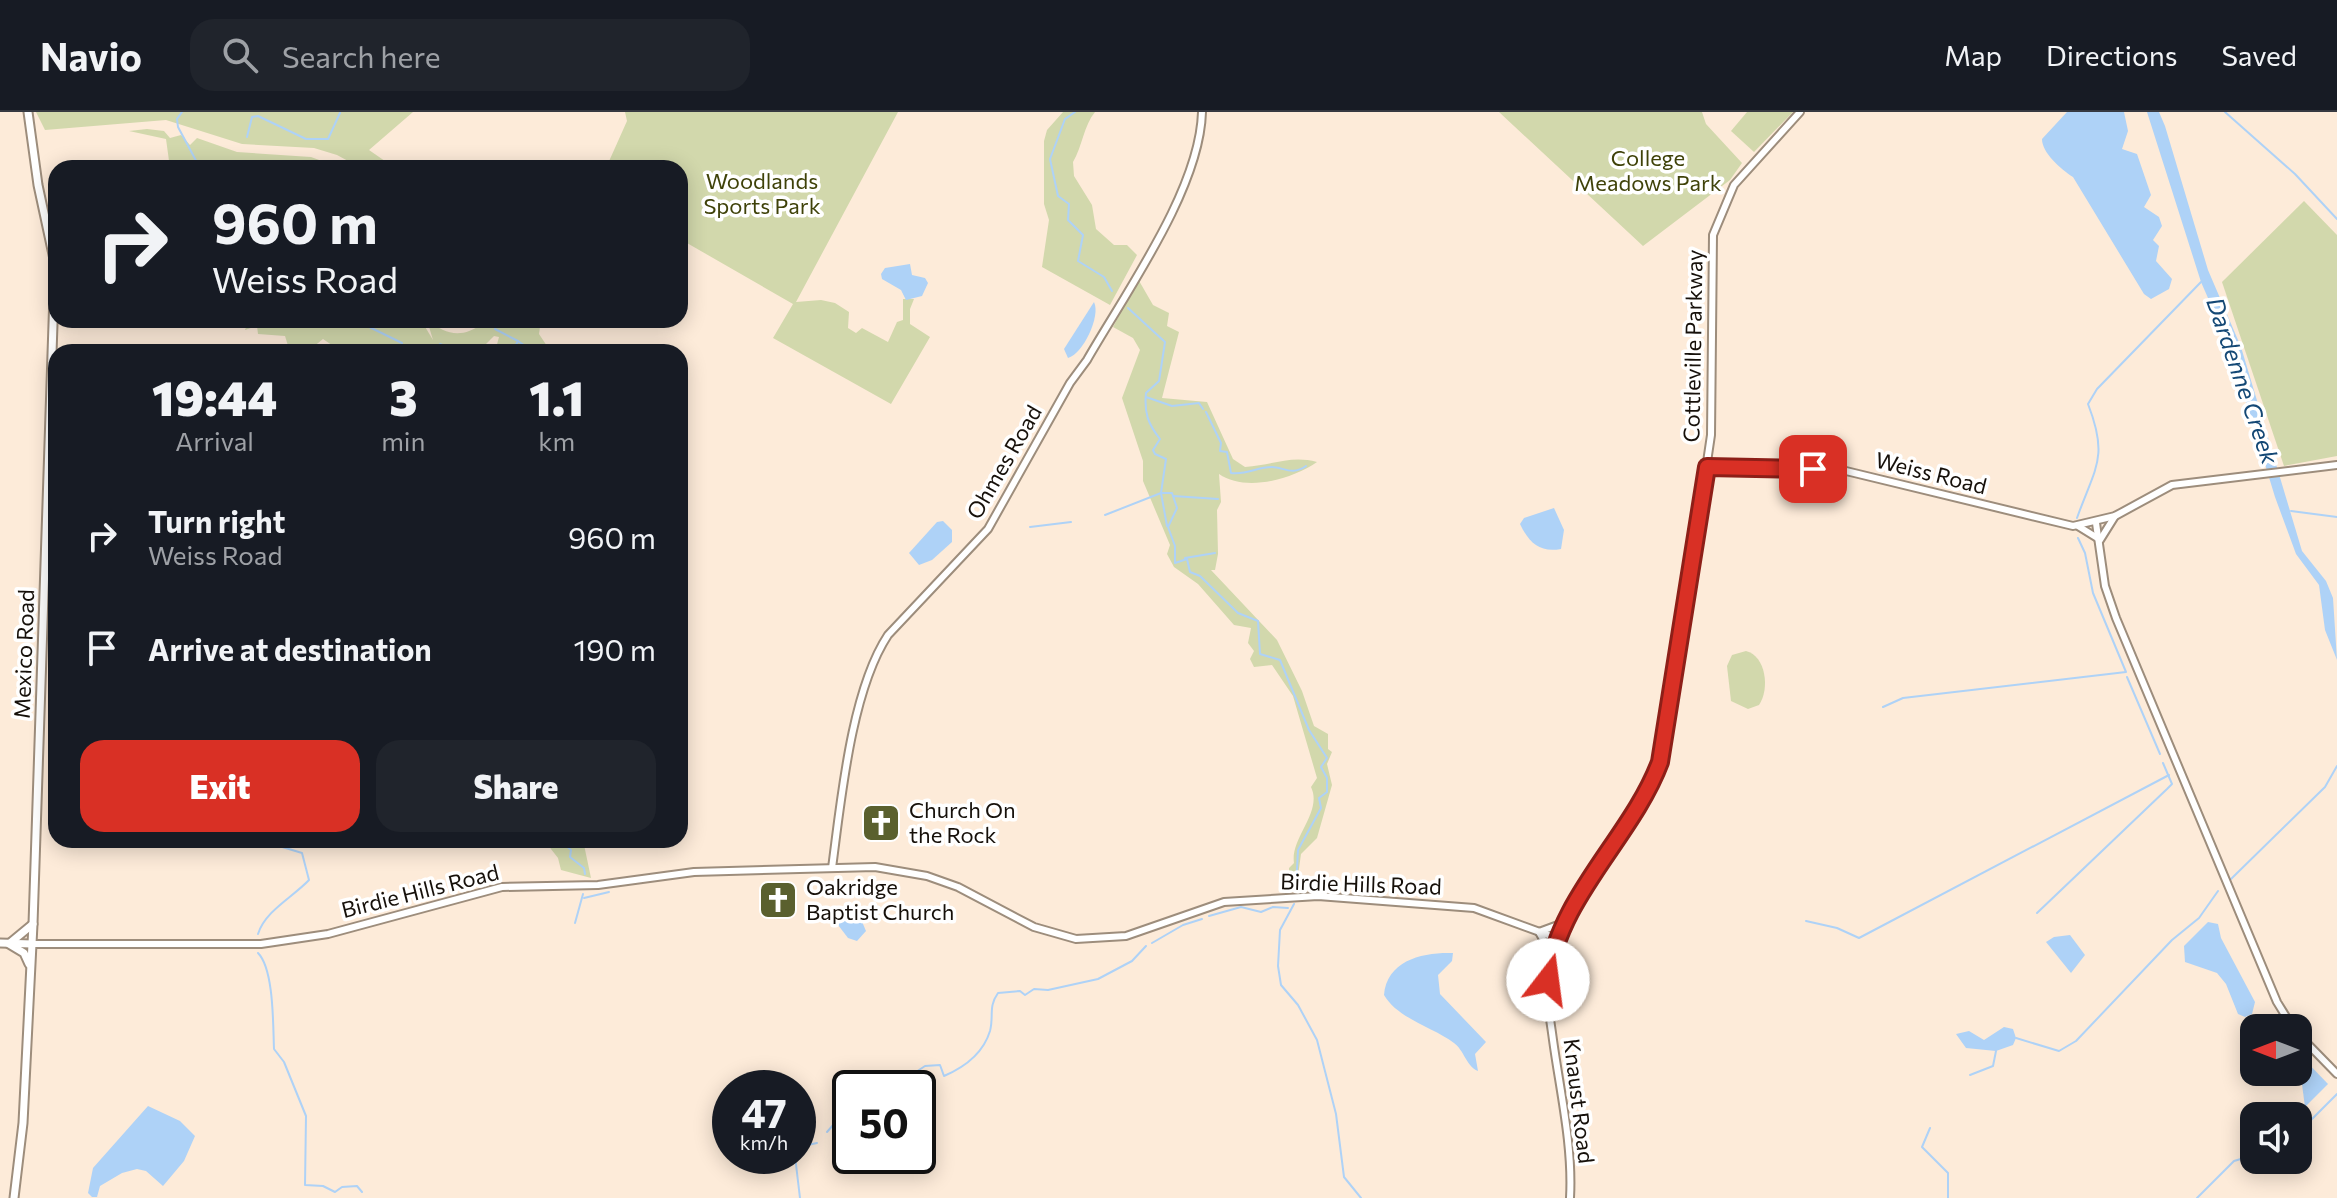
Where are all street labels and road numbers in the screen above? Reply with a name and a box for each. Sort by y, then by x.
street label: Cottleville Parkway [1677,249,1708,443]
street label: Ohmes Road [960,400,1047,523]
street label: Weiss Road [1873,446,1990,499]
street label: Mexico Road [8,589,39,719]
street label: Birdie Hills Road [338,858,501,923]
street label: Birdie Hills Road [1280,867,1442,900]
street label: Knaust Road [1558,1037,1601,1165]

